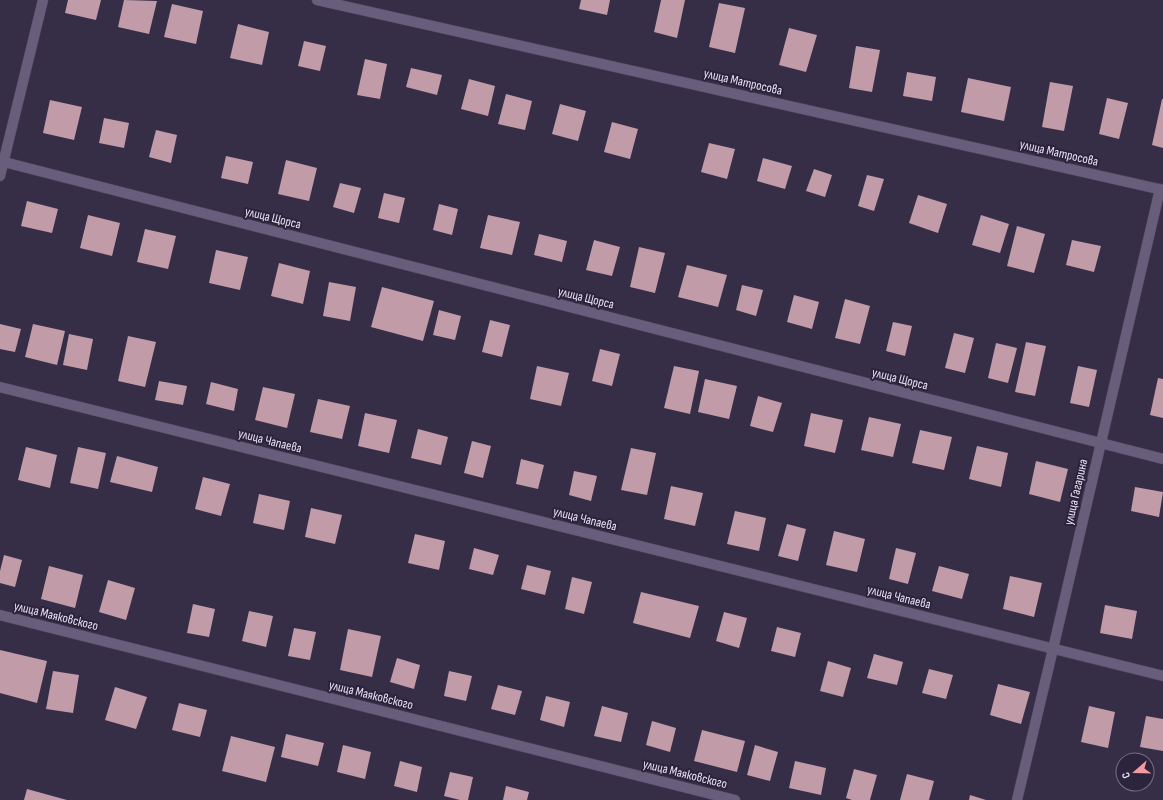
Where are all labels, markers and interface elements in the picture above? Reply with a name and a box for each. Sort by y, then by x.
street label: улица Матросова [702,65,784,99]
street label: улица Матросова [1018,136,1100,170]
street label: улица Щорса [243,203,303,233]
street label: улица Щорса [556,283,616,313]
street label: улица Щорса [870,364,930,394]
street label: улица Чапаева [237,425,303,457]
street label: улица Гагарина [1061,457,1091,527]
street label: улица Чапаева [552,503,618,535]
street label: улица Чапаева [866,581,932,613]
street label: улица Маяковского [12,598,100,634]
street label: улица Маяковского [327,677,415,713]
north arrow [1115,752,1155,792]
street label: улица Маяковского [641,756,729,792]
text: С [1119,770,1133,780]

